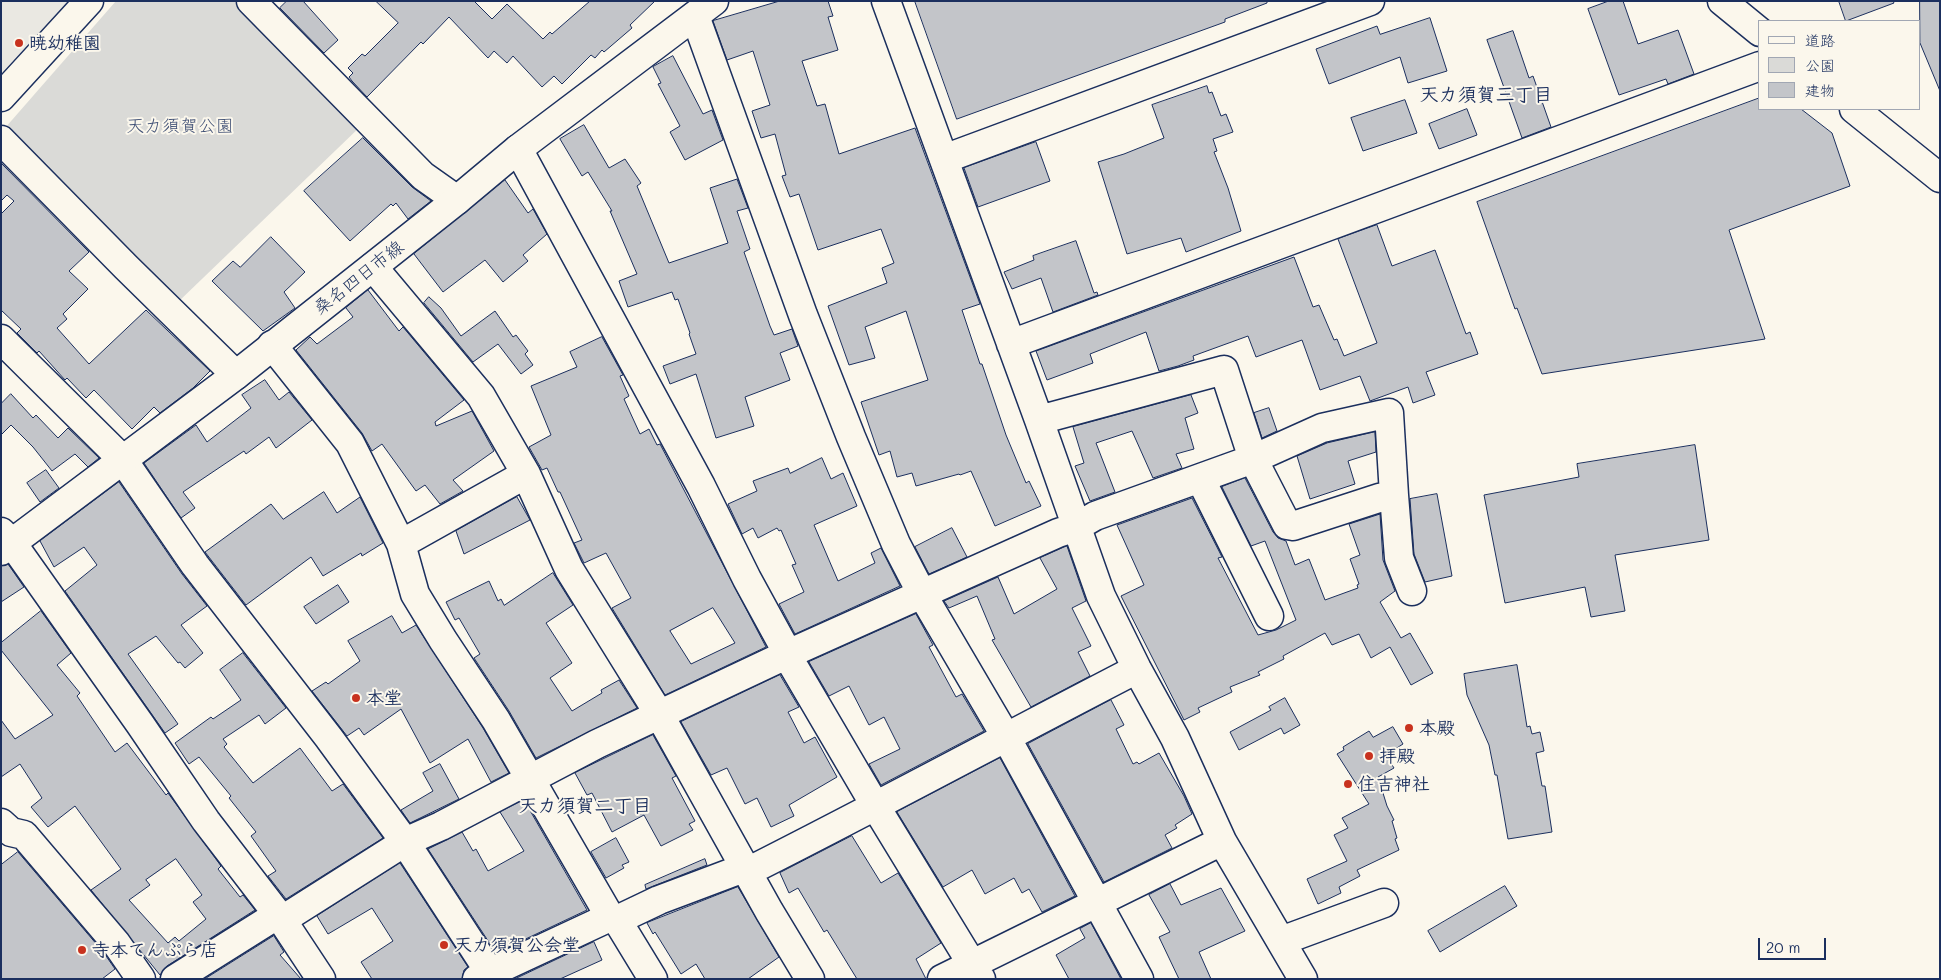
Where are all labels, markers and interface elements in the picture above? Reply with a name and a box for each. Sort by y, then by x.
legend [1758,20,1921,110]
text: 道路 [1805,30,1835,50]
place label: 暁幼稚園 [29,32,101,54]
marker: 暁幼稚園 [13,37,25,49]
text: 公園 [1805,55,1835,75]
text: 建物 [1805,80,1835,100]
district label: 天カ須賀三丁目 [1420,84,1552,106]
park label: 天カ須賀公園 [126,115,234,137]
street label: 桑名四日市線 [310,236,408,320]
place label: 本堂 [366,687,402,709]
marker: 本堂 [350,692,362,704]
place label: 本殿 [1419,717,1455,739]
marker: 本殿 [1403,722,1415,734]
place label: 拝殿 [1379,745,1415,767]
marker: 拝殿 [1363,750,1375,762]
place label: 住吉神社 [1358,773,1430,795]
marker: 住吉神社 [1342,778,1354,790]
district label: 天カ須賀二丁目 [519,795,651,817]
scale bar [1761,928,1828,960]
place label: 天カ須賀公会堂 [454,934,580,956]
text: 20 m [1766,937,1800,957]
place label: 寺本てんぷら店 [92,939,218,961]
marker: 天カ須賀公会堂 [438,939,450,951]
marker: 寺本てんぷら店 [76,944,88,956]

